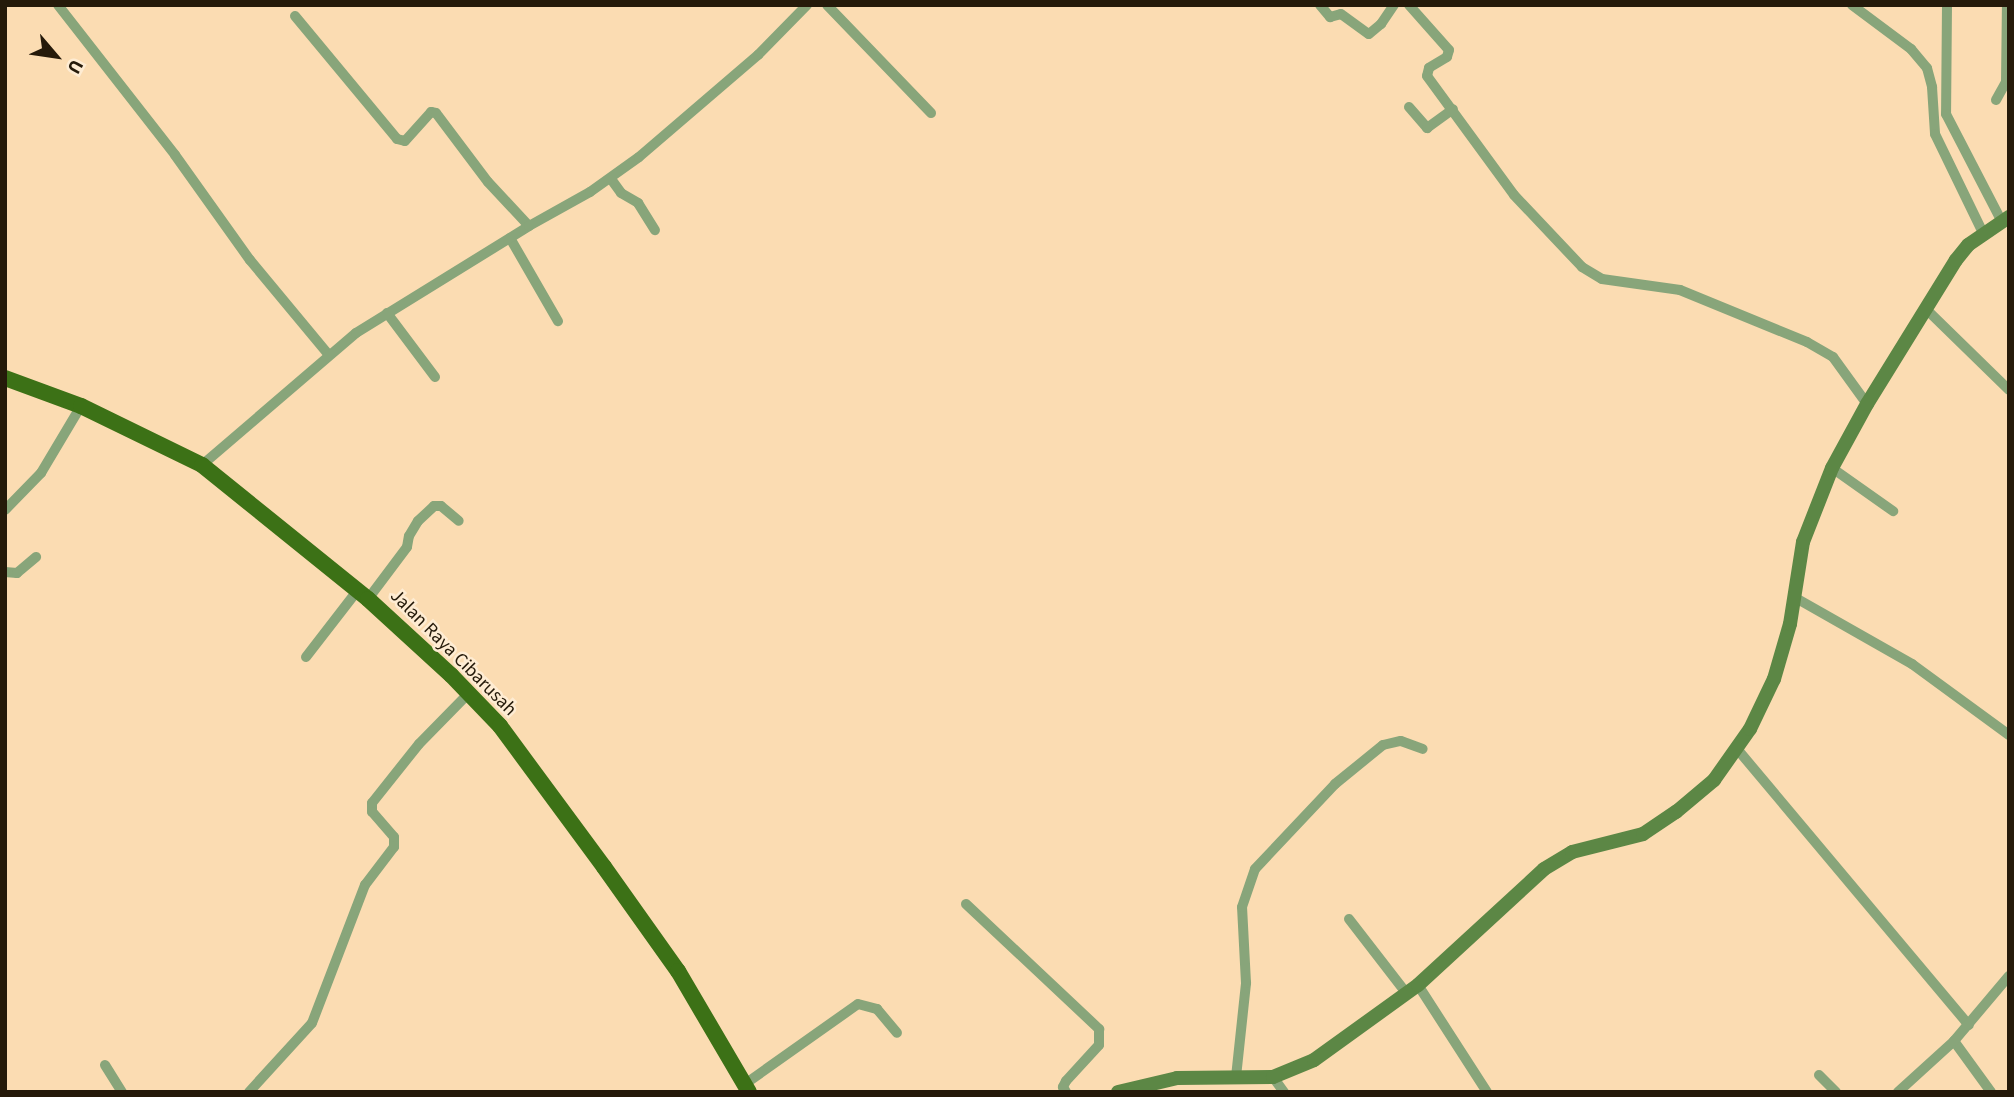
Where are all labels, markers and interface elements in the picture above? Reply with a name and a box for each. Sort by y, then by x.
north arrow [21,21,91,91]
text: U [60,54,90,78]
street label: Jalan Raya Cibarusah [385,585,521,721]

